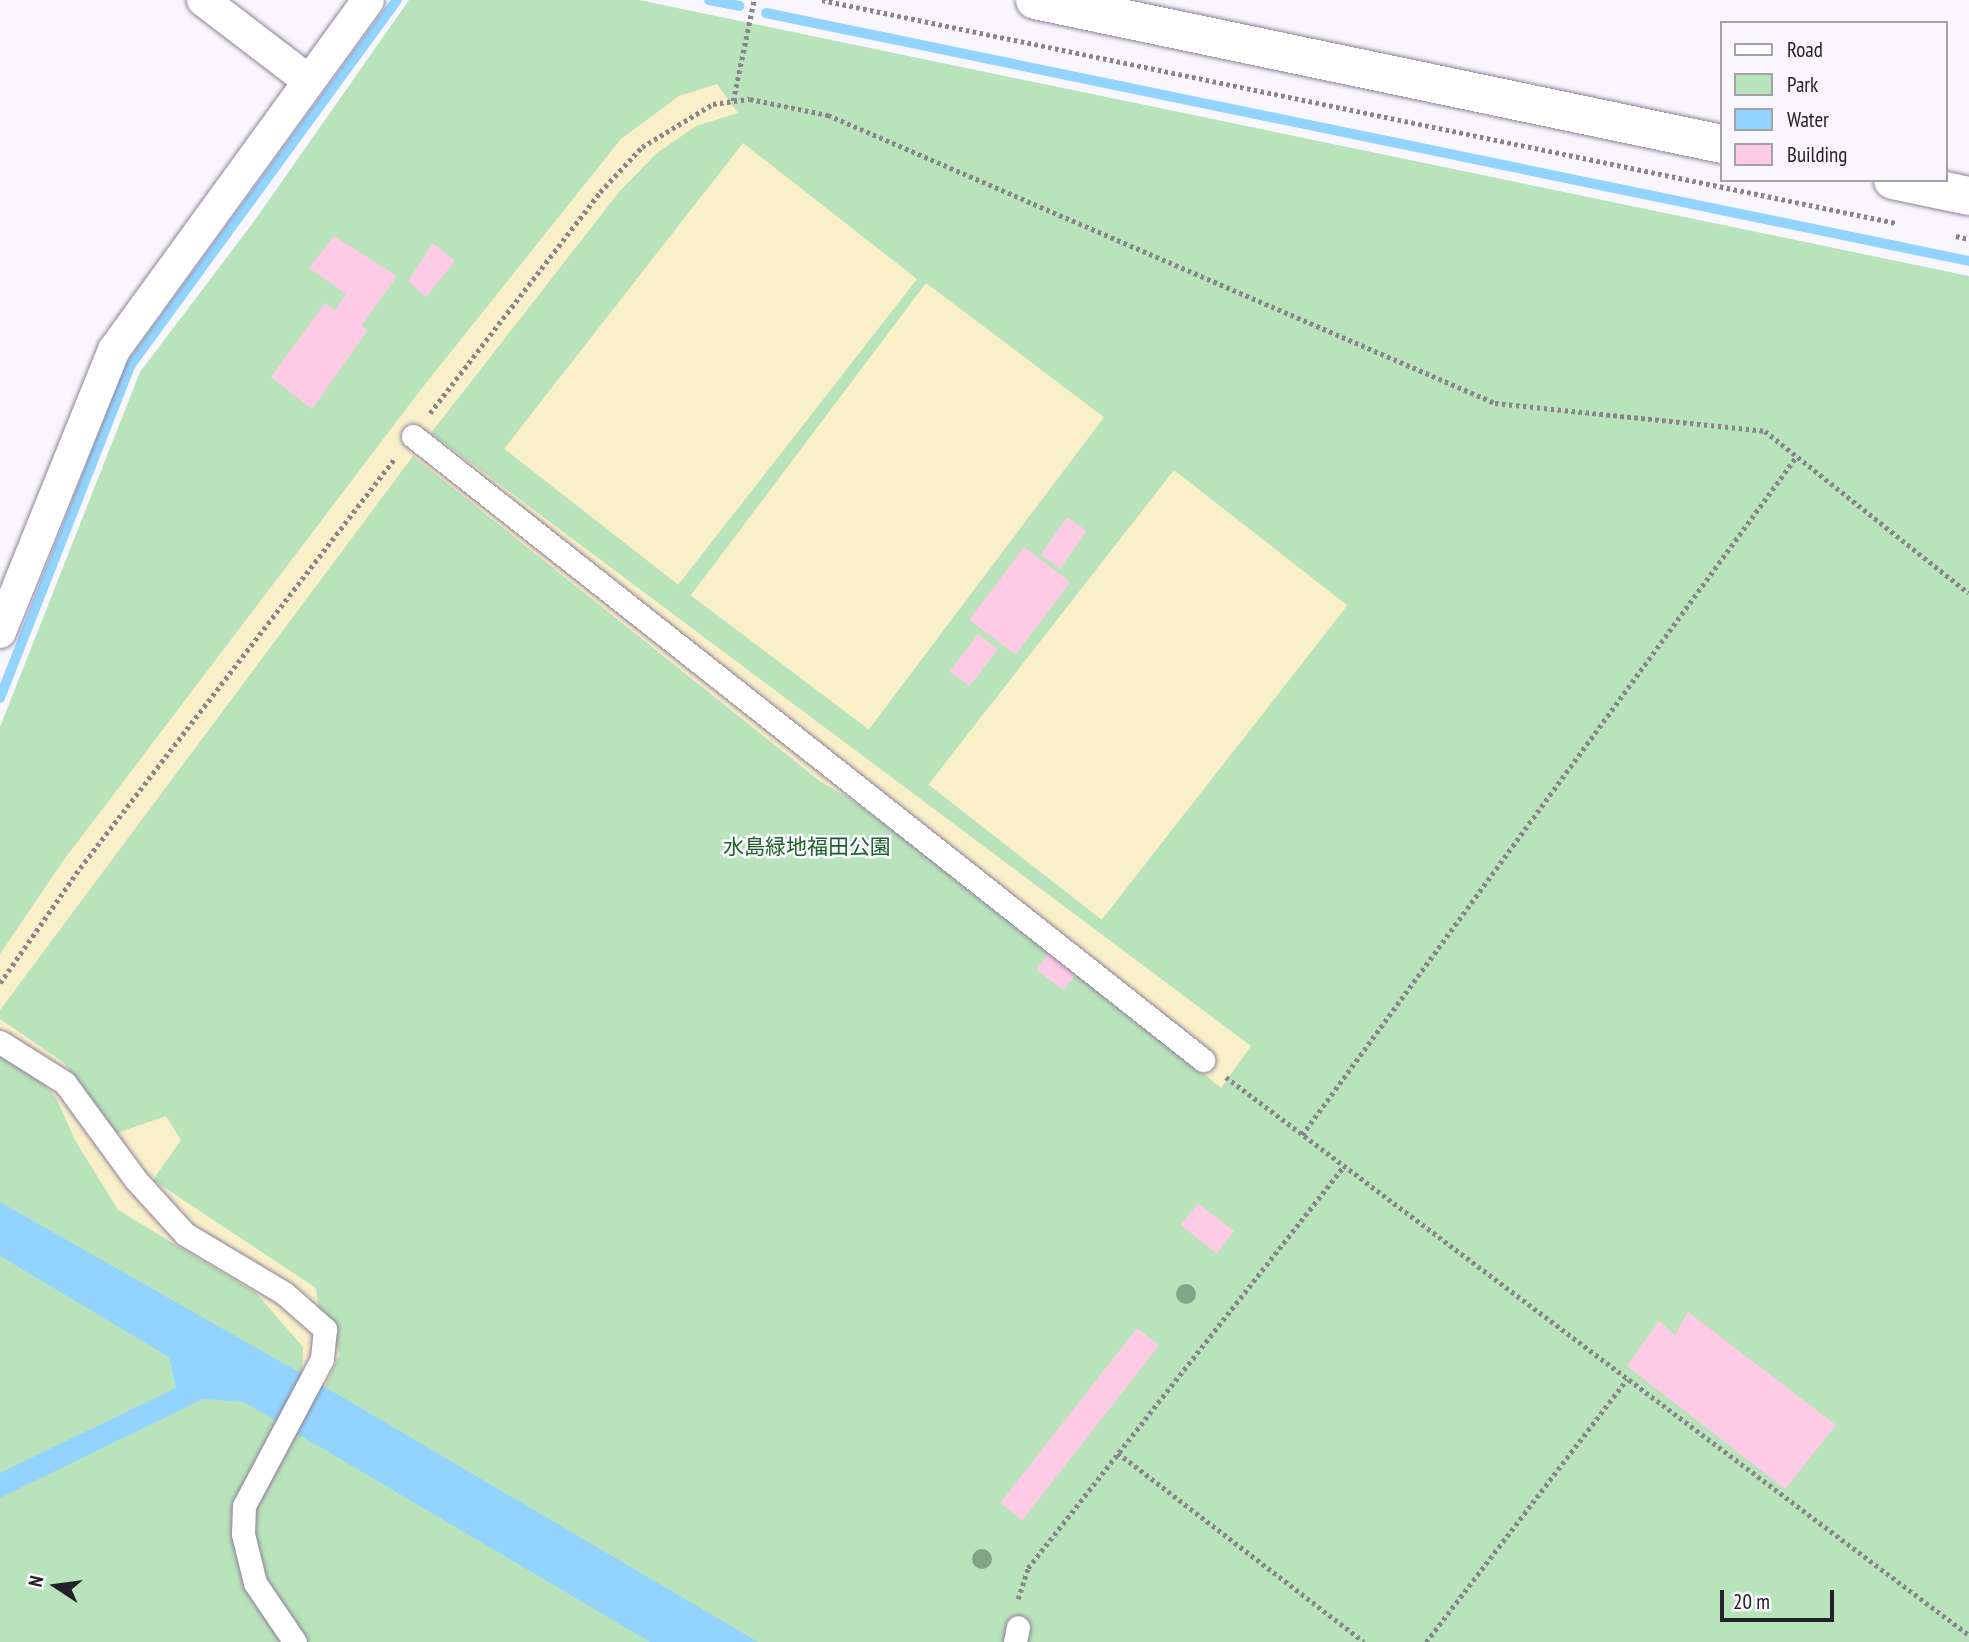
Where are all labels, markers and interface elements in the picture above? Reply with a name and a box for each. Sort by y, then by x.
legend [1720,21,1948,182]
text: Road [1787,36,1823,63]
text: Park [1787,71,1818,98]
text: Water [1787,106,1829,133]
text: Building [1787,141,1847,168]
park label: 水島緑地福田公園 [723,834,891,860]
north arrow [21,1551,91,1621]
text: N [23,1574,48,1589]
scale bar [1724,1576,1838,1620]
text: 20 m [1733,1588,1770,1615]

